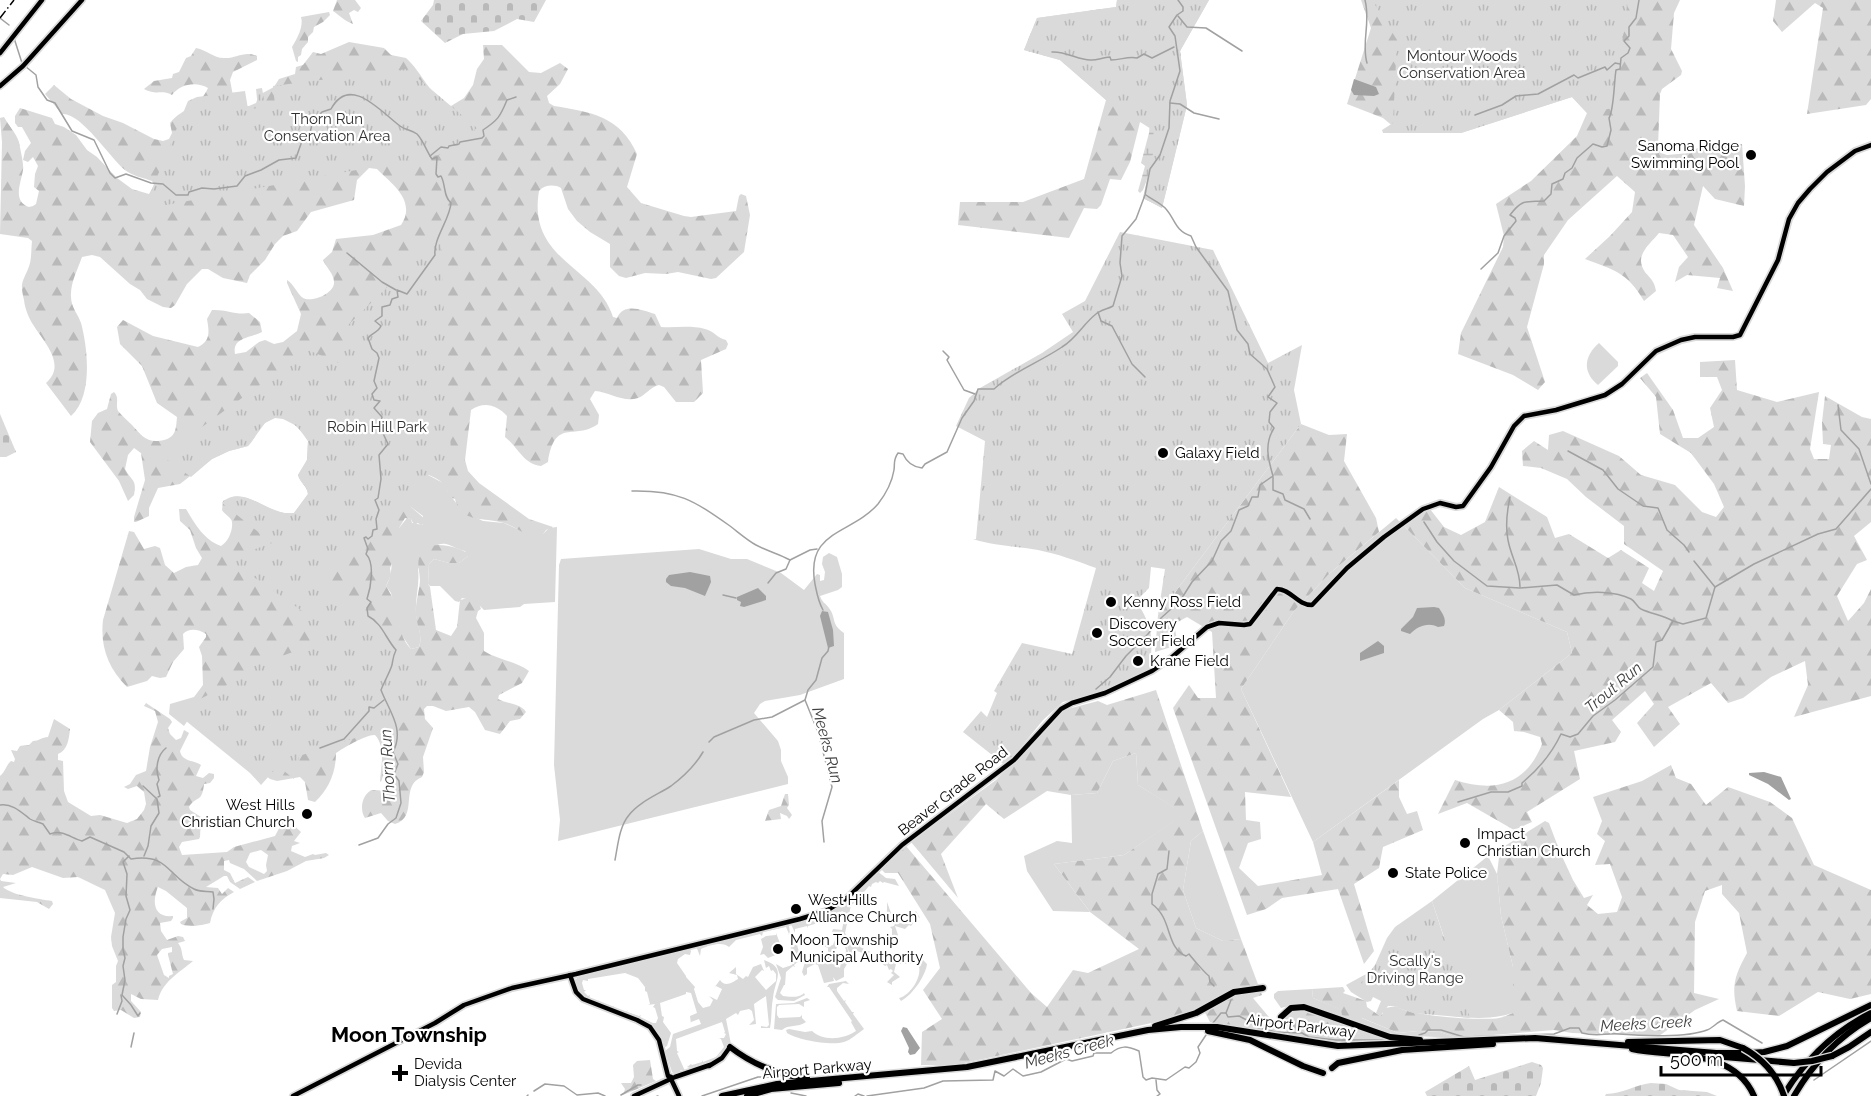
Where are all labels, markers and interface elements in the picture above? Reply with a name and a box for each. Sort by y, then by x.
park label: Montour Woods Conservation Area [1399,47,1525,82]
park label: Thorn Run Conservation Area [264,110,390,145]
place label: Sanoma Ridge Swimming Pool [1631,137,1740,172]
marker: Sanoma Ridge Swimming Pool [1744,148,1758,162]
park label: Robin Hill Park [327,418,427,436]
place label: Galaxy Field [1175,444,1260,462]
marker: Galaxy Field [1156,446,1170,460]
place label: Kenny Ross Field [1123,593,1241,611]
marker: Kenny Ross Field [1104,595,1118,609]
place label: Discovery Soccer Field [1109,615,1195,650]
marker: Discovery Soccer Field [1090,626,1104,640]
place label: Krane Field [1150,652,1229,670]
marker: Krane Field [1131,654,1145,668]
water label: Trout Run [1581,658,1646,717]
water label: Meeks Run [808,705,847,786]
water label: Thorn Run [376,729,399,803]
street label: Beaver Grade Road [895,743,1011,839]
place label: West Hills Christian Church [181,796,295,831]
marker: West Hills Christian Church [300,807,314,821]
place label: Impact Christian Church [1477,825,1591,860]
marker: Impact Christian Church [1458,836,1472,850]
place label: State Police [1405,864,1487,882]
marker: State Police [1386,866,1400,880]
place label: West Hills Alliance Church [808,891,917,926]
marker: West Hills Alliance Church [789,902,803,916]
place label: Moon Township Municipal Authority [790,931,923,966]
marker: Moon Township Municipal Authority [771,942,785,956]
park label: Scally's Driving Range [1366,952,1464,987]
street label: Airport Parkway [1245,1010,1357,1042]
water label: Meeks Creek [1600,1012,1693,1035]
district label: Moon Township [331,1022,487,1047]
water label: Meeks Creek [1022,1030,1116,1073]
scale bar [1661,1039,1822,1077]
text: 500 m [1670,1049,1723,1070]
place label: Devida Dialysis Center [414,1055,517,1090]
street label: Airport Parkway [762,1055,872,1083]
marker: Devida Dialysis Center [391,1064,409,1082]

